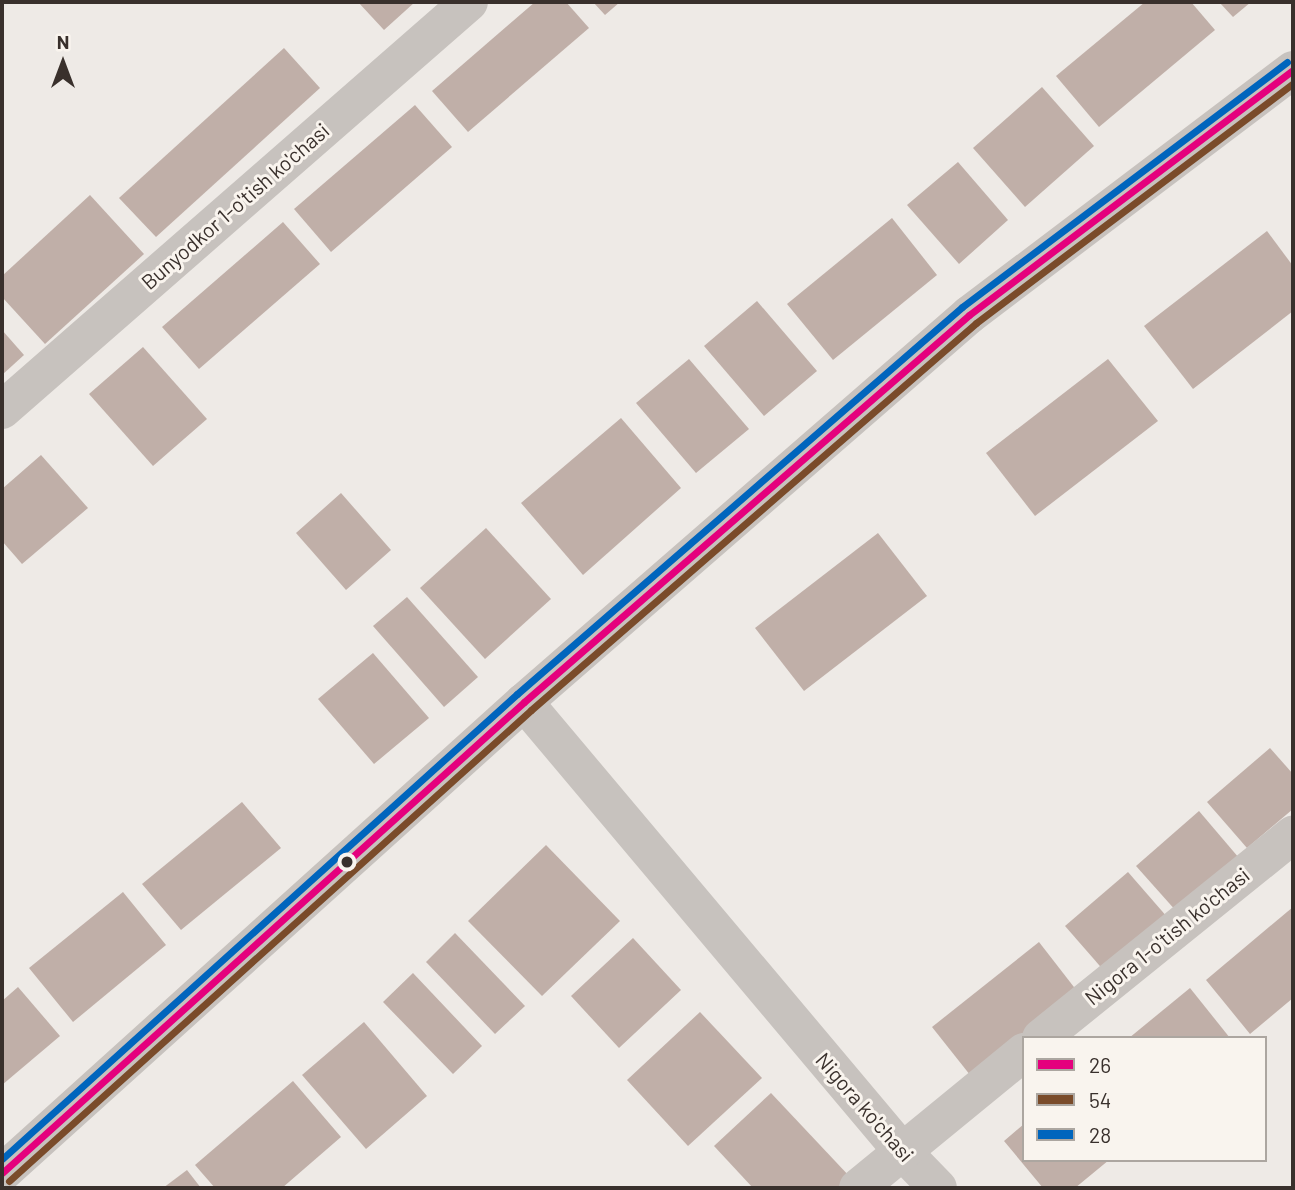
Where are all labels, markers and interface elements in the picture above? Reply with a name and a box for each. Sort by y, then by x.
north arrow [28,28,98,98]
text: N [57,30,69,53]
street label: Bunyodkor 1-o'tish ko'chasi [136,118,334,294]
unlabelled marker [340,855,354,869]
street label: Nigora 1-o'tish ko'chasi [1080,862,1254,1010]
legend [1022,1036,1267,1162]
street label: Nigora ko'chasi [811,1047,919,1167]
text: 26 [1089,1052,1111,1077]
text: 54 [1089,1087,1111,1112]
text: 28 [1089,1122,1111,1147]

